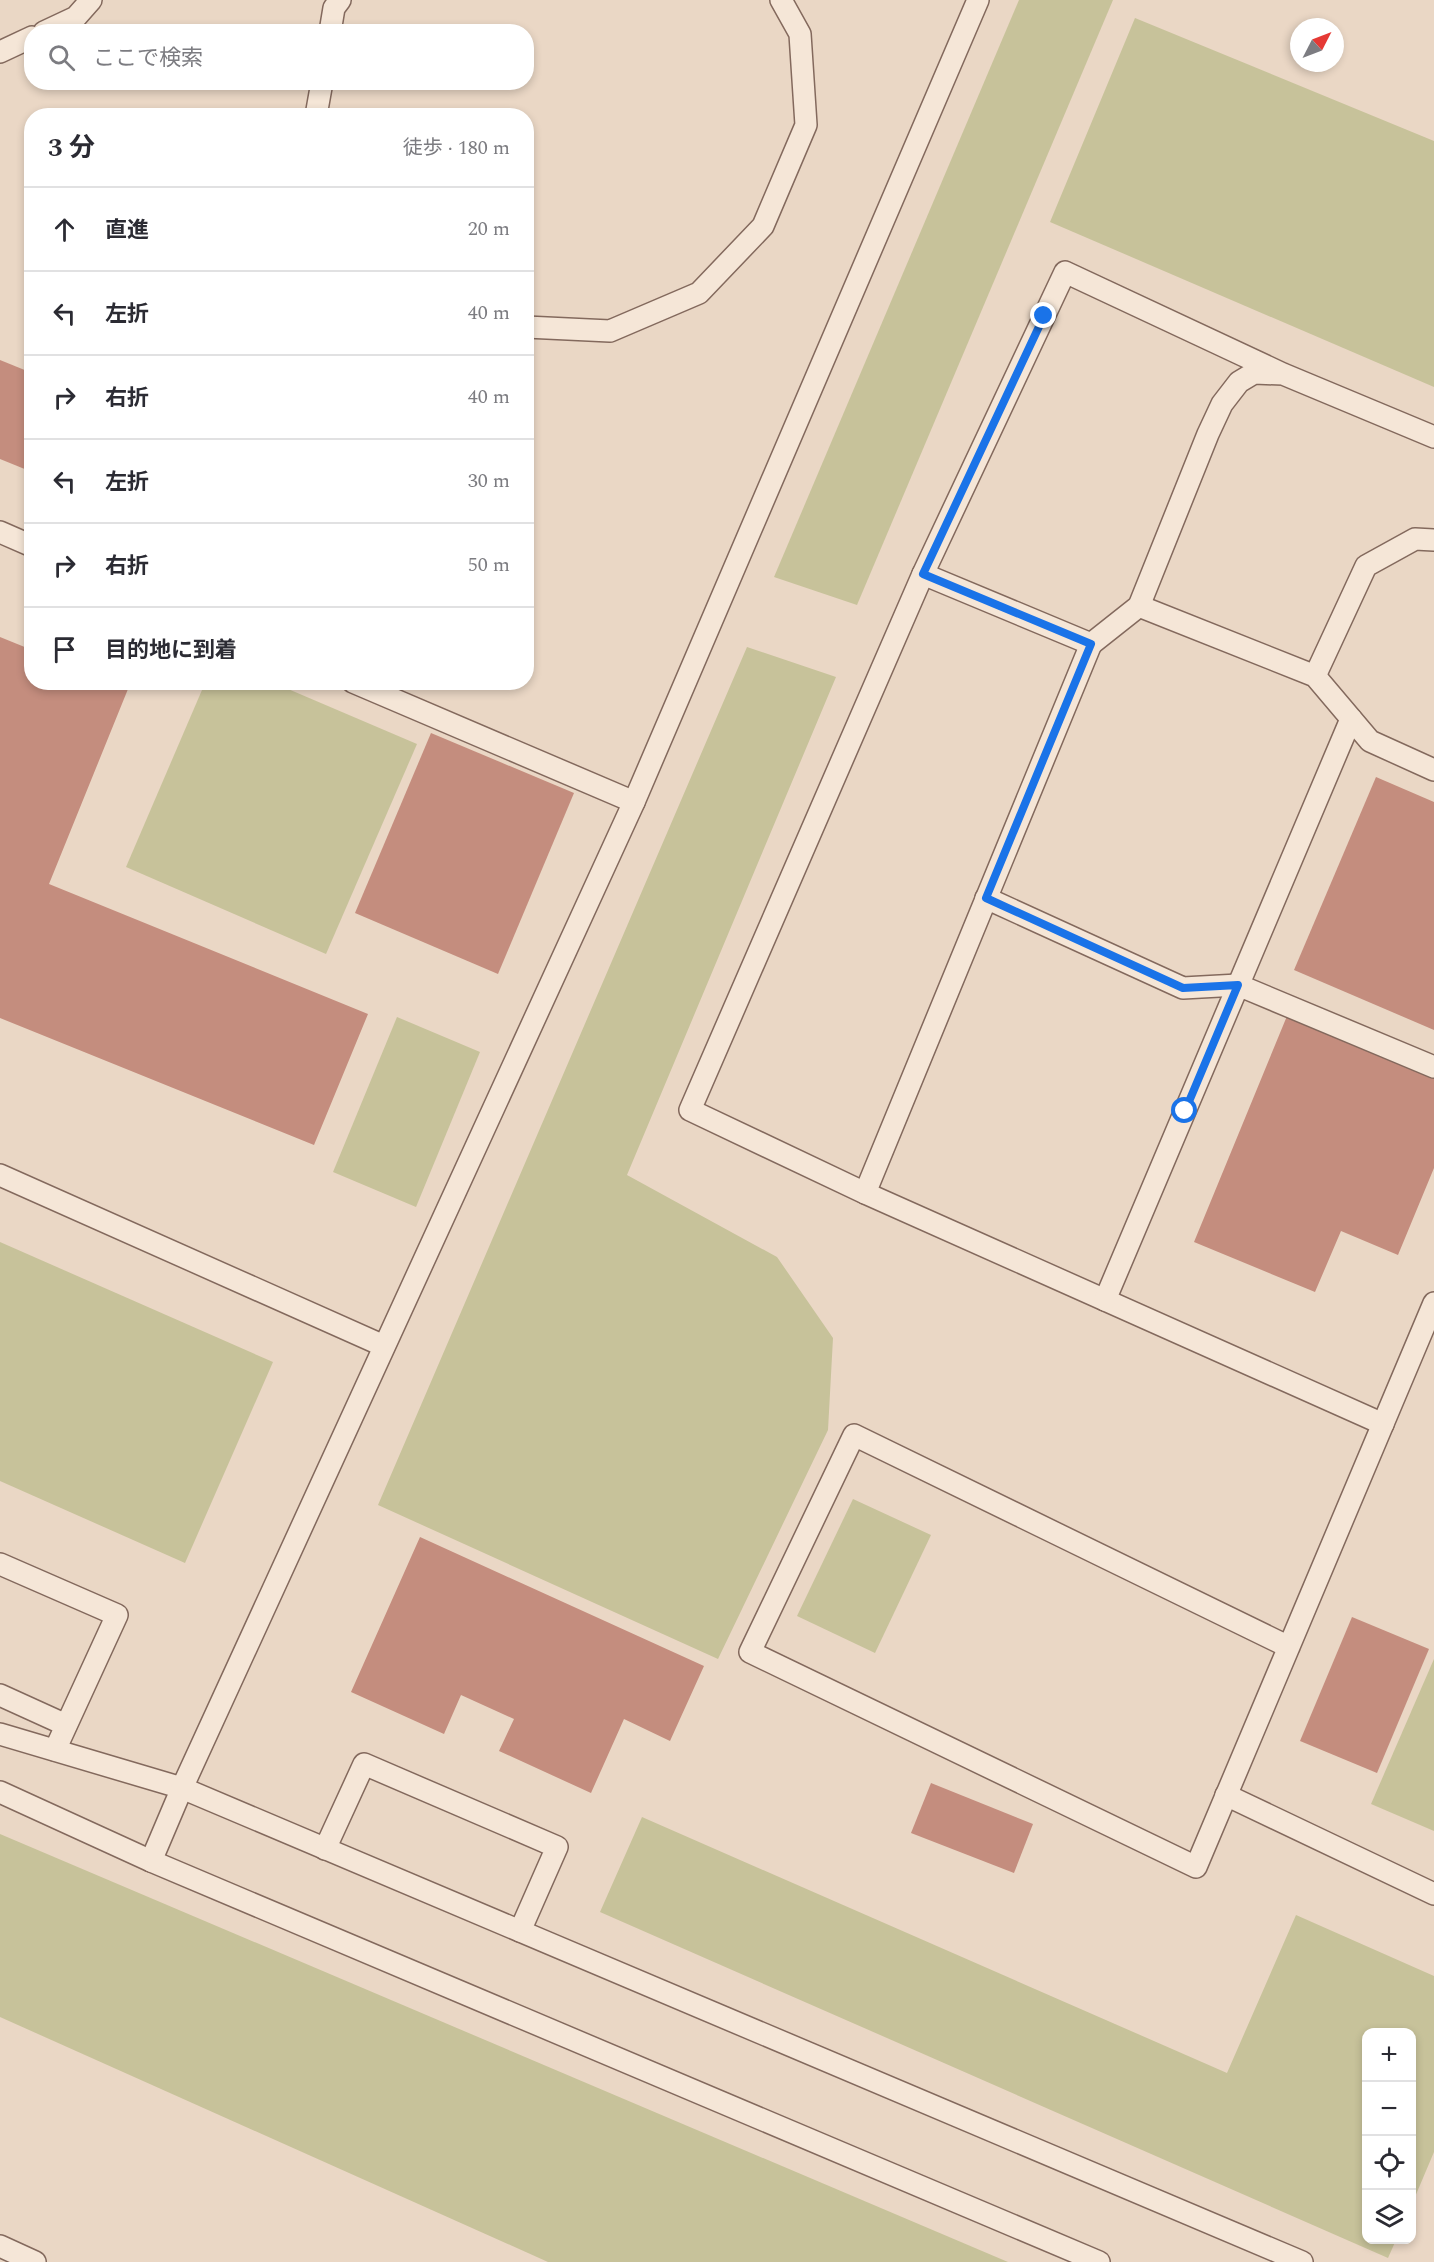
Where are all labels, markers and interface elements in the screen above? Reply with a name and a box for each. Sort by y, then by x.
north arrow [1290,18,1344,72]
search box [24,24,534,90]
icon: search [45,41,78,74]
text: ここで検索 [93,42,203,75]
text: 3 分 [48,128,95,168]
text: 徒歩 · 180 m [403,133,510,163]
icon: ahead [48,213,81,246]
text: 直進 [105,214,149,247]
text: 20 m [468,214,510,244]
icon: left [48,297,81,330]
text: 左折 [105,298,149,331]
text: 40 m [468,298,510,328]
route end [1030,302,1056,328]
icon: right [48,381,81,414]
text: 右折 [105,382,149,415]
text: 40 m [468,382,510,412]
icon: left [48,465,81,498]
text: 左折 [105,466,149,499]
text: 30 m [468,466,510,496]
icon: right [48,549,81,582]
text: 右折 [105,550,149,583]
text: 50 m [468,550,510,580]
icon: arrive [48,633,81,666]
text: 目的地に到着 [105,634,237,667]
route start [1171,1097,1197,1123]
map controls [1362,2028,1416,2244]
button: + [1362,2028,1416,2082]
button: − [1362,2082,1416,2136]
button: locate [1362,2136,1416,2190]
button: layers [1362,2190,1416,2244]

